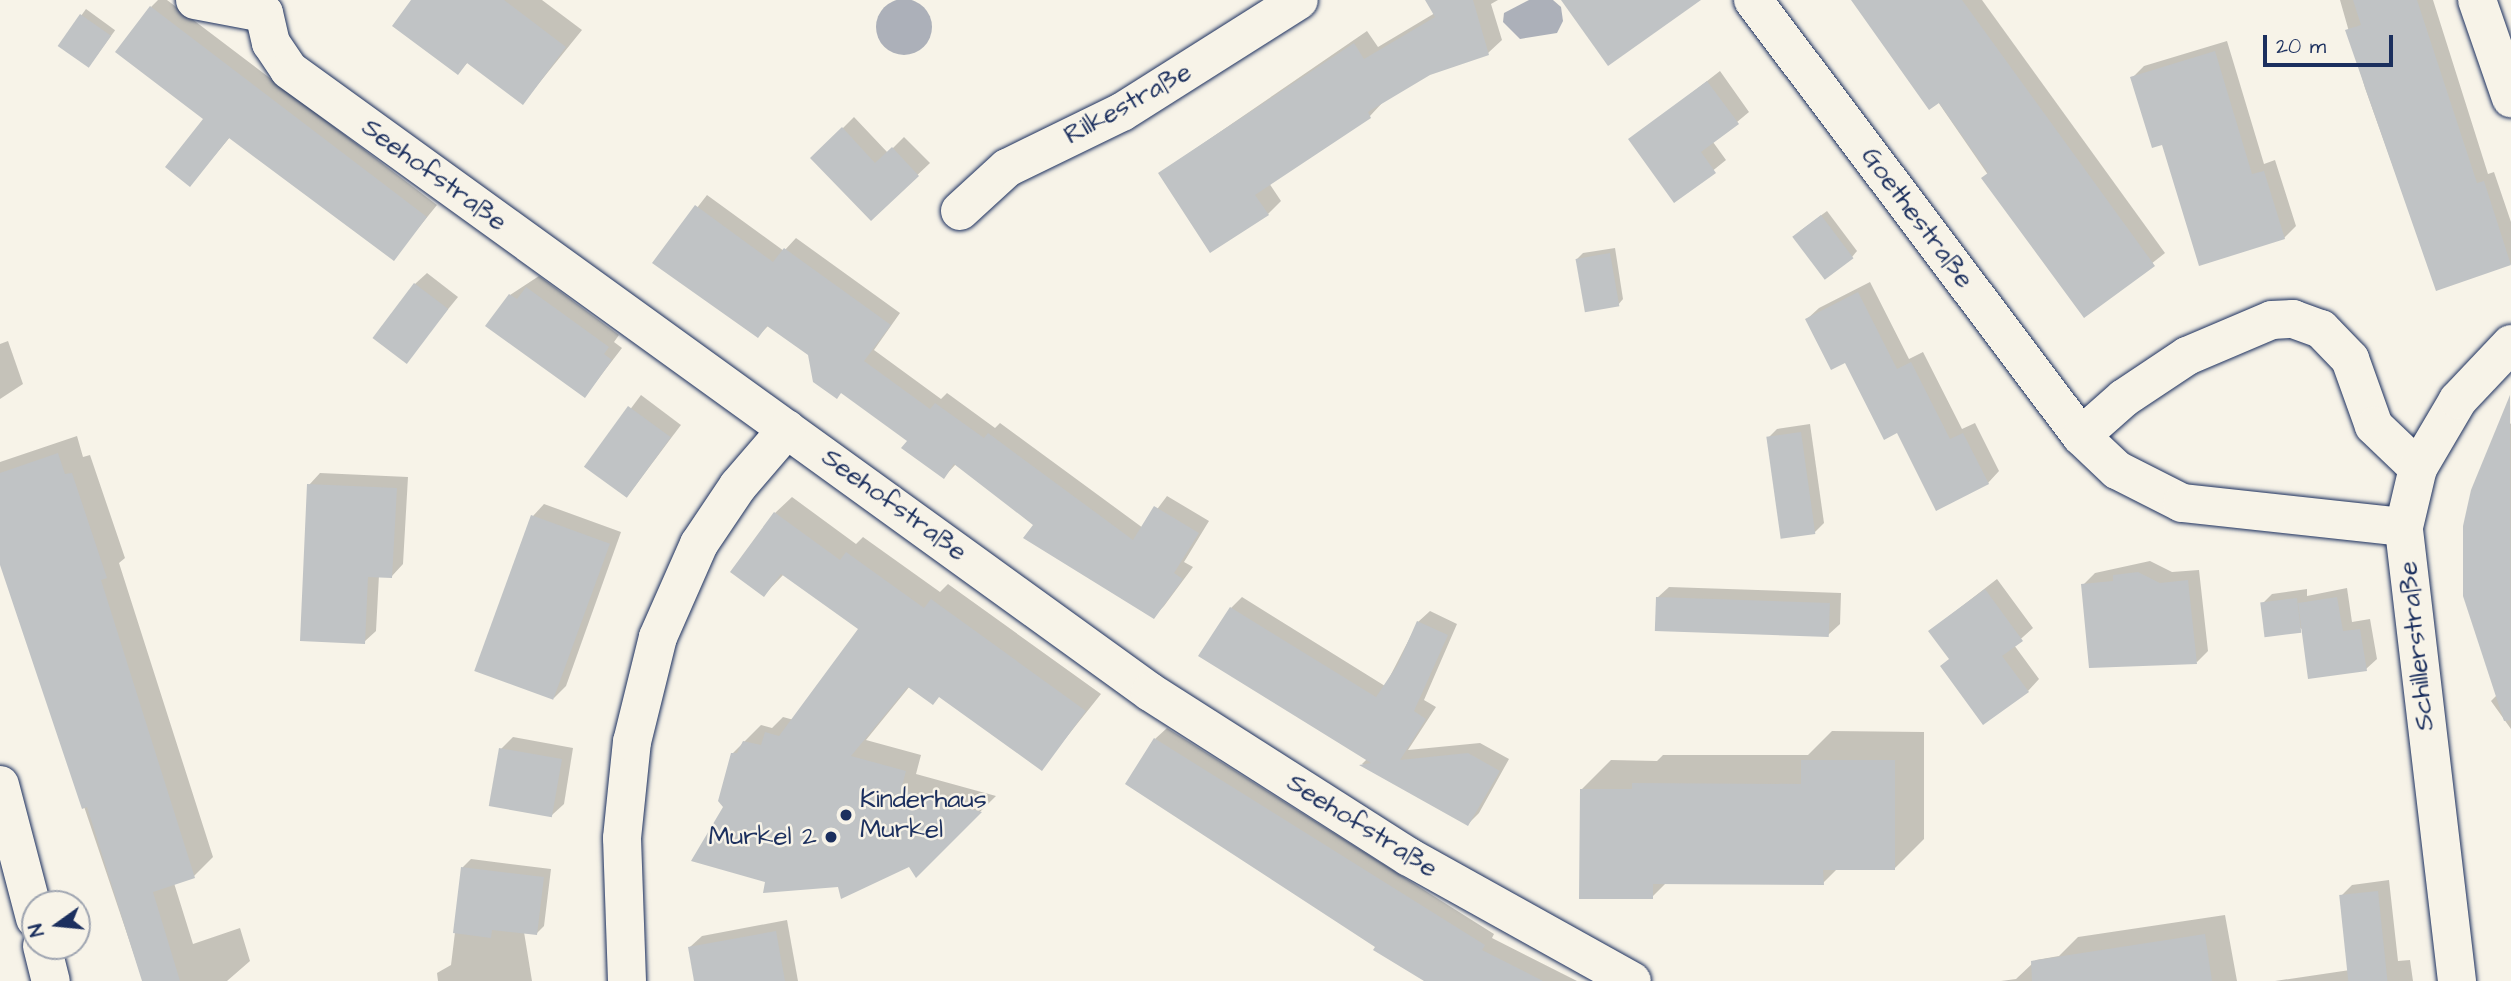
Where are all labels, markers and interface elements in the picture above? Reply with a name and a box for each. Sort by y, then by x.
scale bar [2266,21,2396,65]
text: 20 m [2276,32,2326,61]
street label: Rilkestraße [1059,56,1197,152]
street label: Seehofstraße [355,112,513,238]
street label: Goethestraße [1854,142,1980,294]
street label: Seehofstraße [815,442,973,568]
street label: Schillerstraße [2393,560,2441,732]
street label: Seehofstraße [1281,767,1443,885]
place label: Kinderhaus Murkel [860,784,987,846]
marker: Kinderhaus Murkel [838,807,854,823]
place label: Murkel 2 [709,821,817,853]
marker: Murkel 2 [823,829,839,845]
north arrow [21,890,91,960]
text: N [23,921,52,939]

